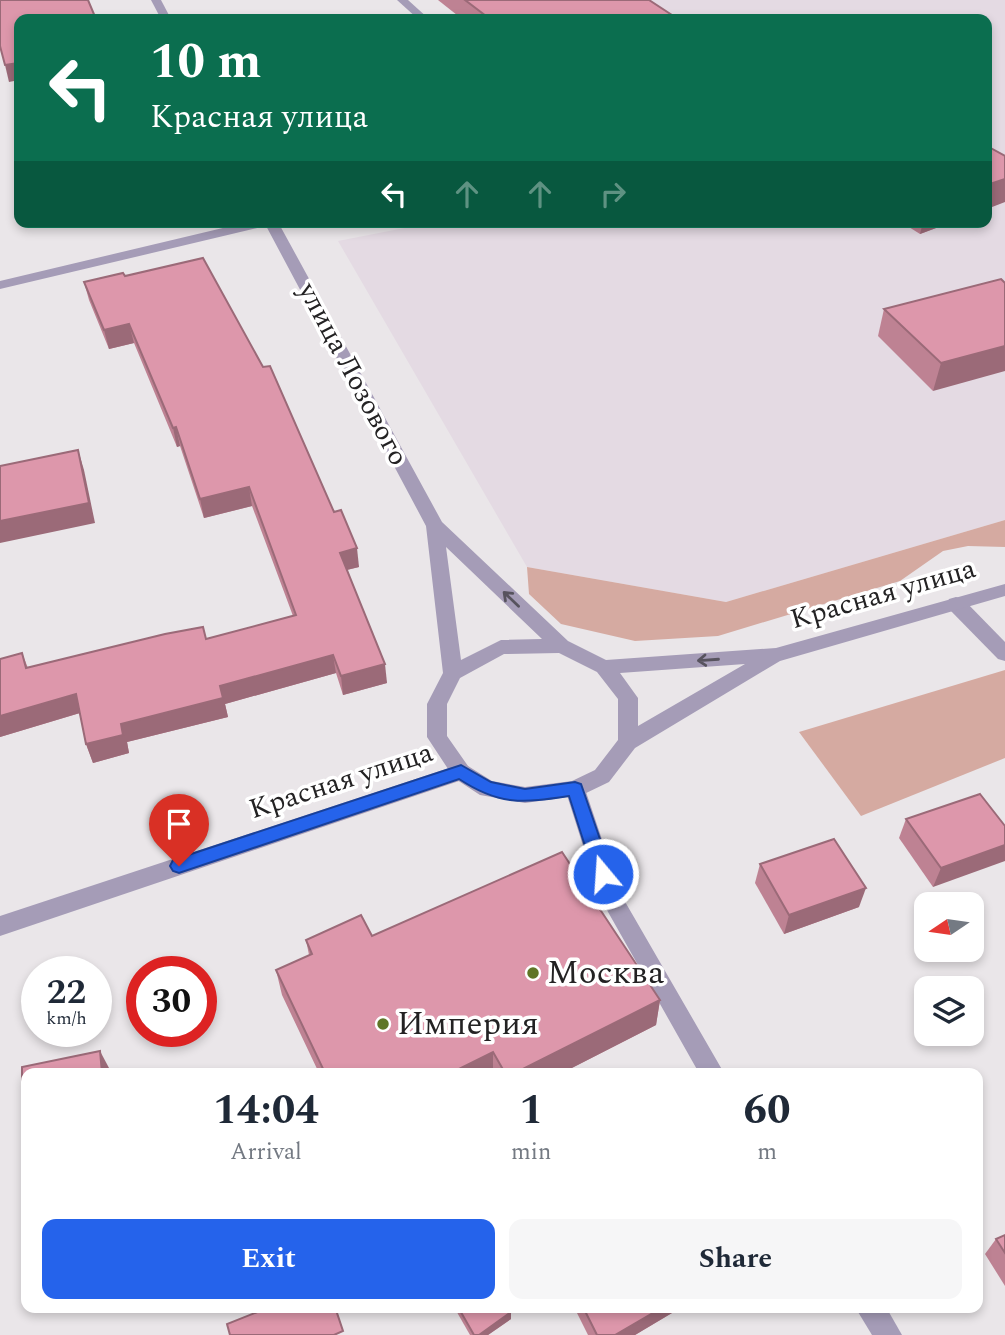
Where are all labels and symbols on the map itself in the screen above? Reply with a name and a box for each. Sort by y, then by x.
street label: улица Лозового [286,274,419,473]
street label: Красная улица [785,547,981,641]
one-way arrow [503,591,520,608]
one-way arrow [698,654,720,667]
street label: Красная улица [244,731,439,831]
pin [149,794,209,866]
position arrow [566,837,640,911]
north arrow [914,892,984,962]
place label: Москва [547,948,664,998]
speed limit sign: 30 [126,956,217,1047]
marker: Москва [525,965,541,981]
place label: Империя [397,999,539,1049]
marker: Империя [375,1016,391,1032]

